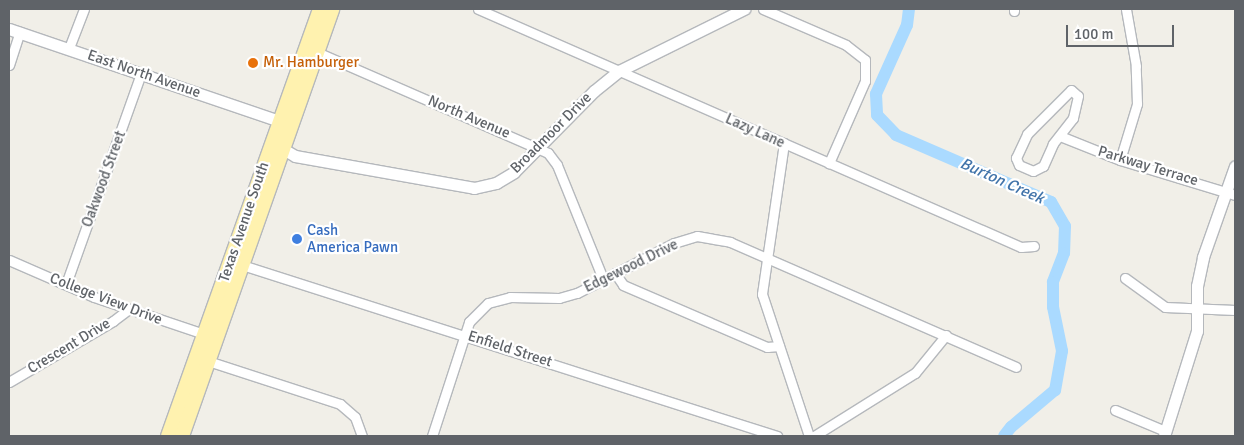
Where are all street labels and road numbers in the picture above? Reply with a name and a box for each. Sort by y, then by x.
street label: East North Avenue [85,46,203,102]
street label: Broadmoor Drive [507,89,595,177]
street label: North Avenue [425,92,513,142]
street label: Lazy Lane [722,110,788,152]
street label: Oakwood Street [78,128,130,230]
street label: Parkway Terrace [1096,142,1200,190]
street label: Texas Avenue South [215,160,273,284]
street label: Edgewood Drive [581,235,681,297]
street label: College View Drive [47,269,165,329]
street label: Crescent Drive [24,314,114,378]
street label: Enfield Street [466,327,554,371]

